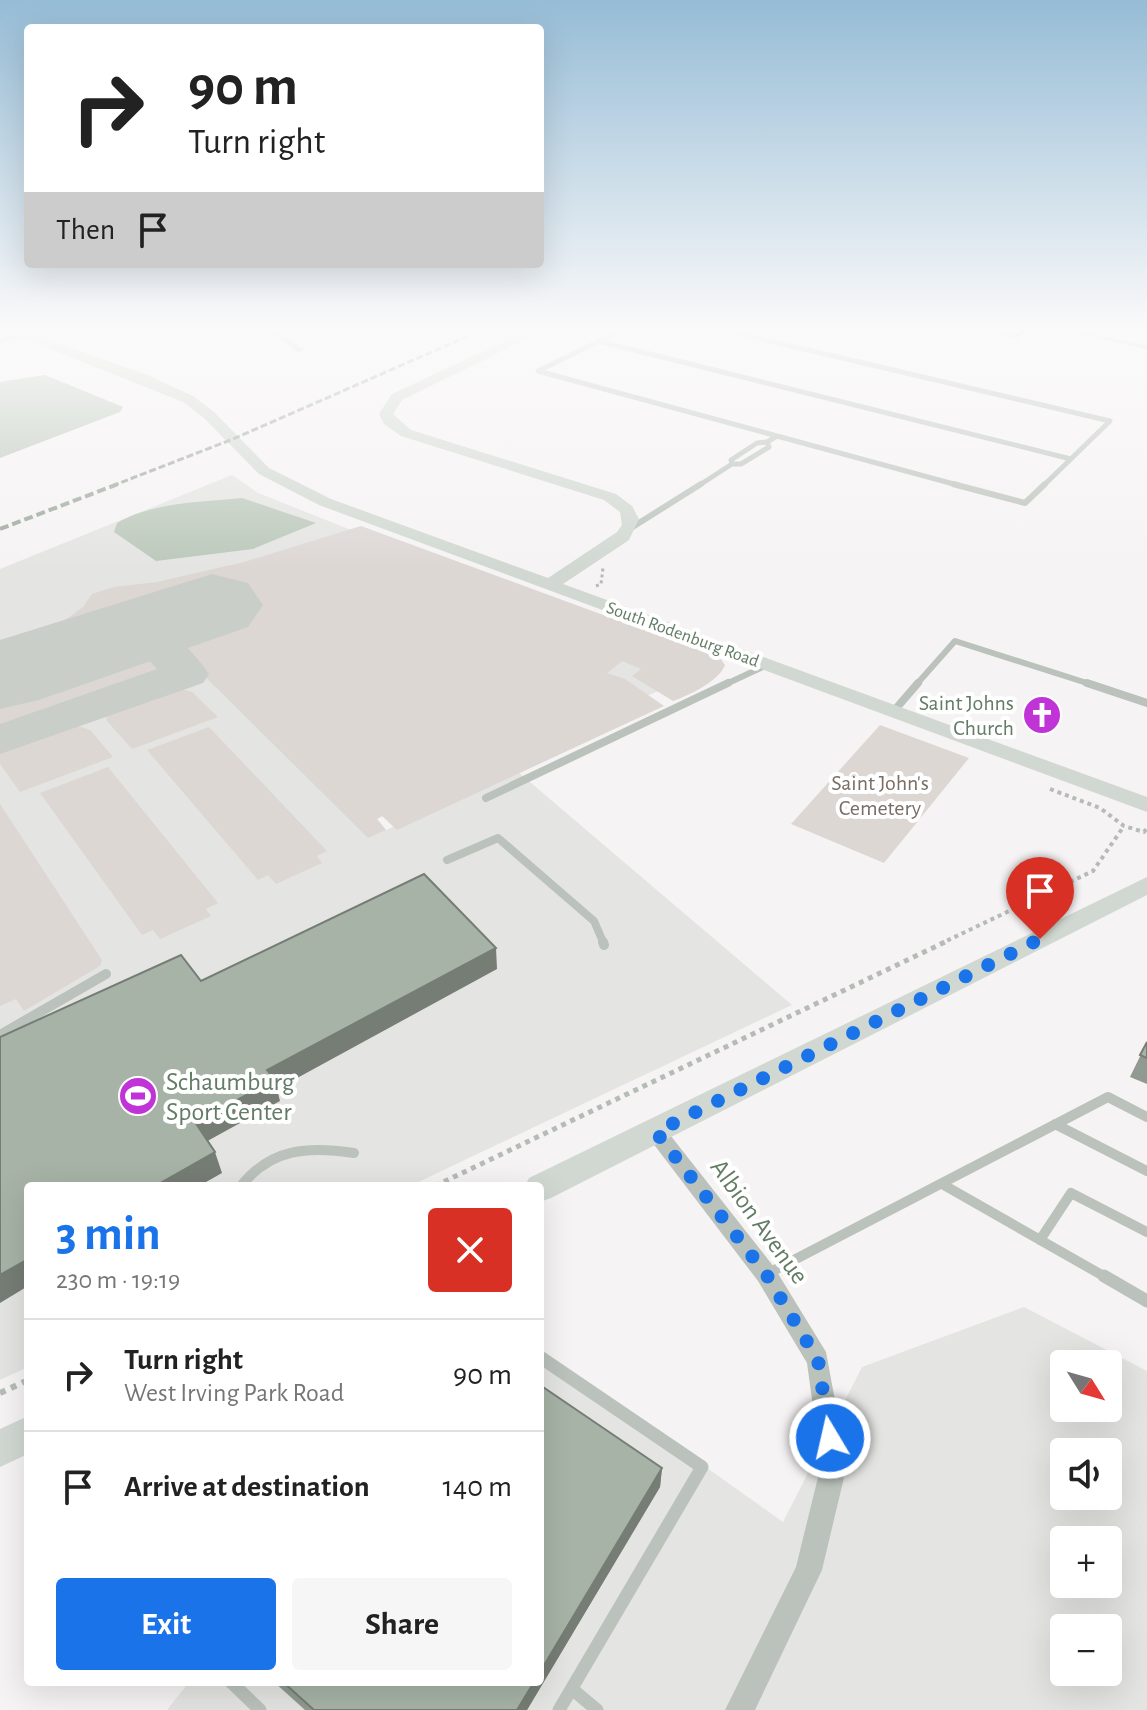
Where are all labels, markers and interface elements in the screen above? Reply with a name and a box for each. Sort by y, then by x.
icon: right [56,56,160,160]
text: 90 m [188,59,298,115]
text: Turn right [188,124,325,160]
icon: arrive [131,208,175,252]
text: Then [56,215,115,245]
street label: South Rodenburg Road [604,599,761,671]
place label: Saint Johns Church [919,692,1014,739]
church icon: Saint Johns Church [1021,694,1063,736]
park label: Saint John's Cemetery [831,772,929,819]
pin [1006,857,1074,939]
icon: arrive [1018,869,1062,913]
place label: Schaumburg Sport Center [166,1069,295,1125]
sports icon: Schaumburg Sport Center [117,1075,159,1117]
street label: Albion Avenue [705,1154,813,1289]
button: close [428,1208,512,1292]
text: 3 min [56,1211,161,1259]
text: 230 m · 19:19 [56,1267,180,1293]
text: Turn right [124,1345,243,1375]
north arrow [1050,1350,1122,1422]
map controls [1050,1350,1122,1686]
icon: right [56,1353,100,1397]
text: 90 m [453,1360,512,1390]
text: West Irving Park Road [124,1380,344,1406]
position arrow [788,1396,872,1480]
button: sound [1050,1438,1122,1510]
icon: arrive [56,1465,100,1509]
text: Arrive at destination [124,1472,370,1502]
text: 140 m [442,1472,512,1502]
button: + [1050,1526,1122,1598]
button: Exit [56,1578,276,1670]
button: Share [292,1578,512,1670]
button: − [1050,1614,1122,1686]

